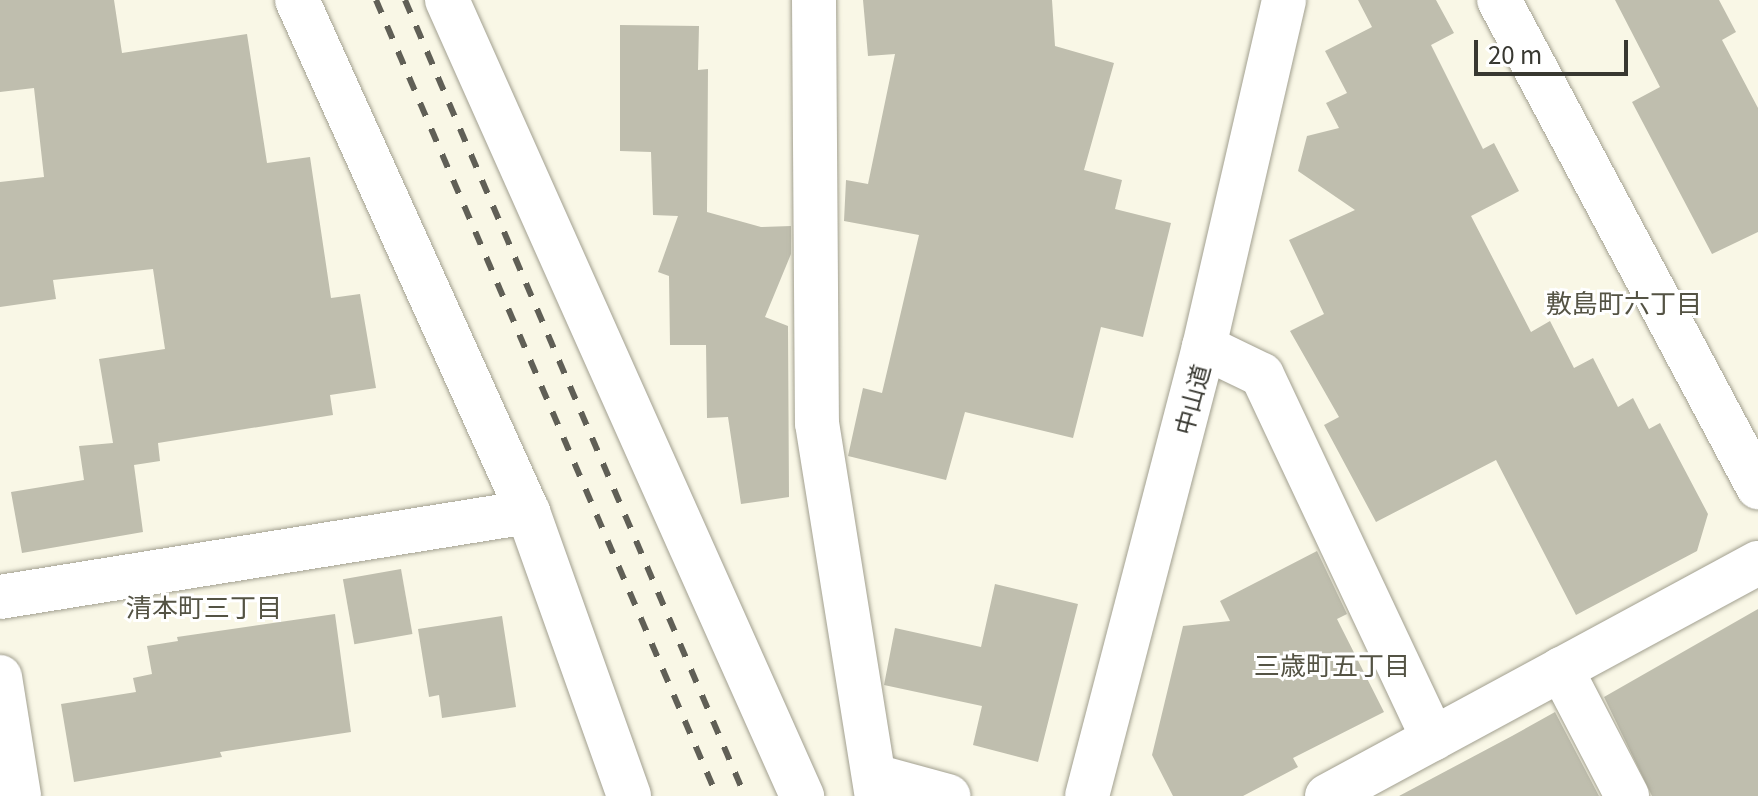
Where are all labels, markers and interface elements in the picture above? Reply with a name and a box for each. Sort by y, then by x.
scale bar [1478,24,1632,74]
text: 20 m [1488,36,1542,71]
district label: 敷島町六丁目 [1546,286,1702,318]
street label: 中山道 [1168,360,1214,438]
district label: 清本町三丁目 [126,590,282,622]
district label: 三歳町五丁目 [1254,648,1410,680]

